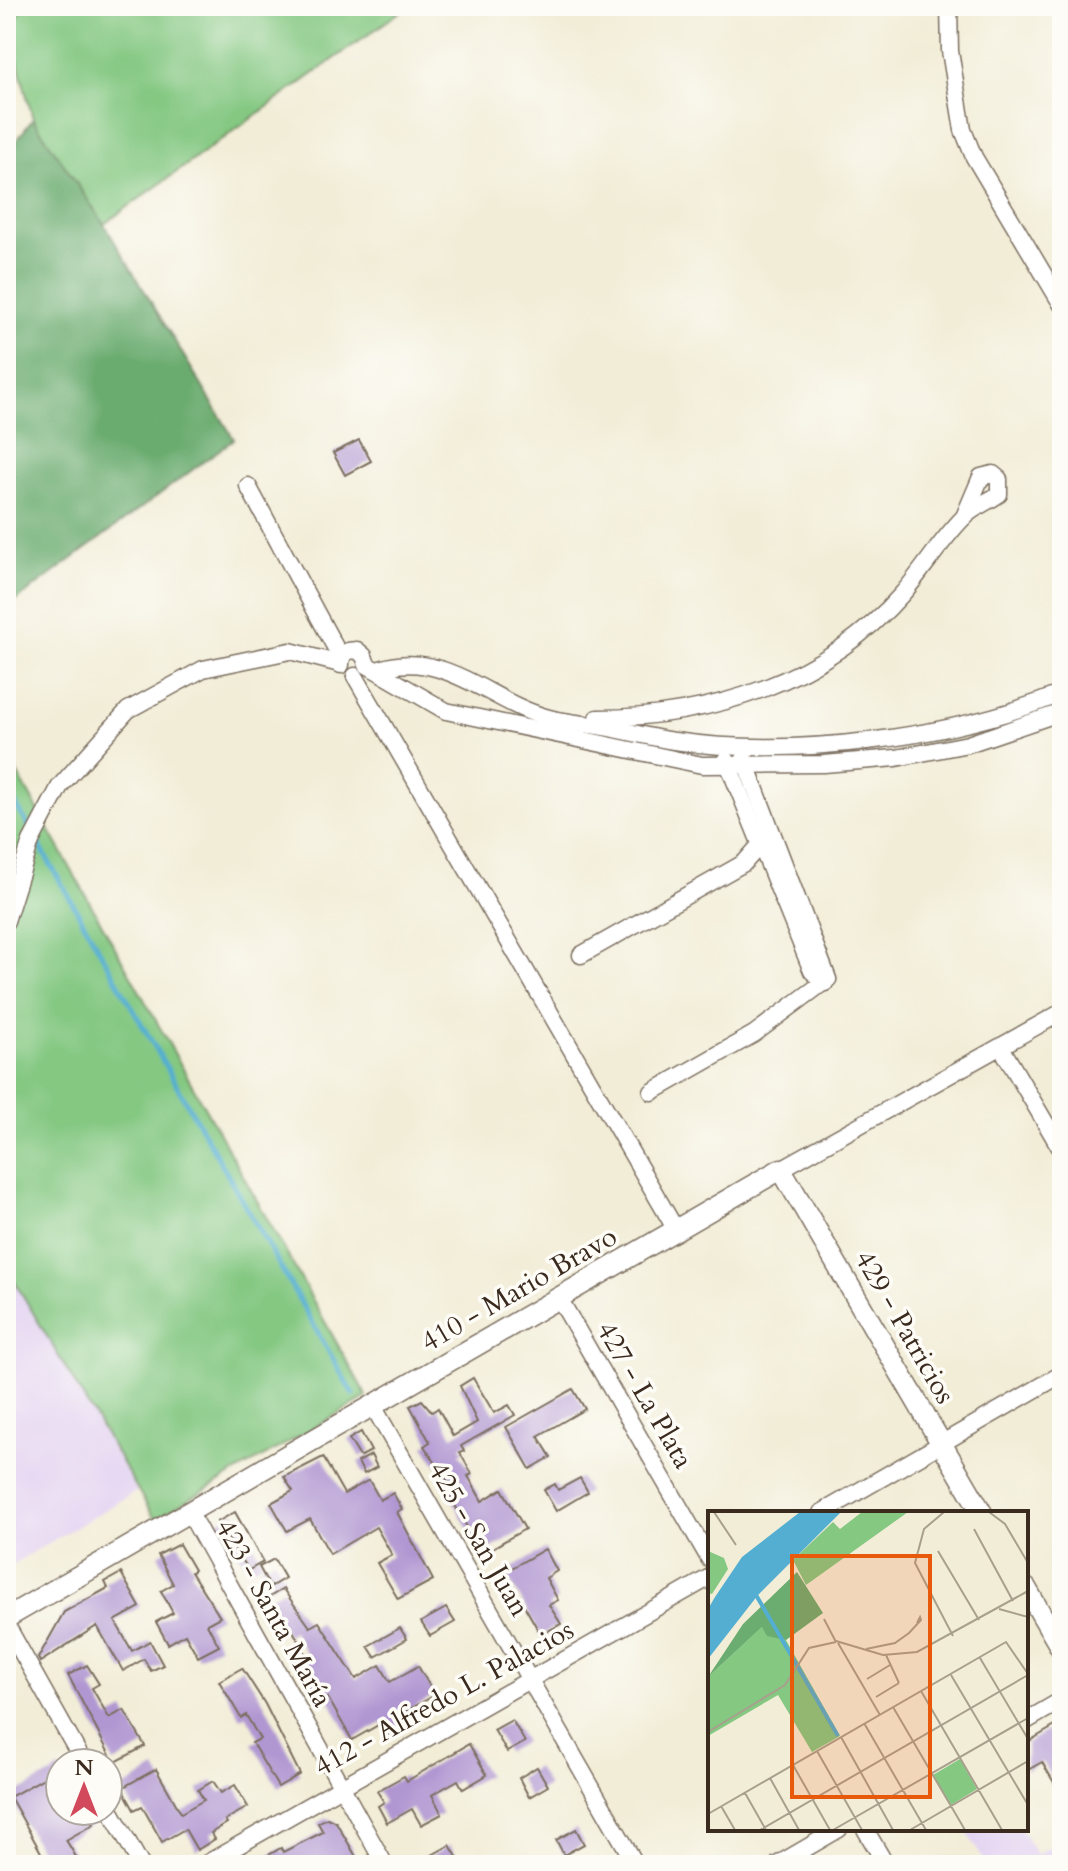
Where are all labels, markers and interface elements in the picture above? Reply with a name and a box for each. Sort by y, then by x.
street label: 410 - Mario Bravo [414,1217,624,1361]
street label: 429 - Patricios [846,1243,964,1411]
street label: 427 - La Plata [588,1315,702,1475]
street label: 425 - San Juan [419,1455,539,1623]
inset map [708,1511,1028,1831]
street label: 423 - Santa María [207,1512,341,1714]
street label: 412 - Alfredo L. Palacios [307,1611,581,1785]
north arrow [44,1747,124,1827]
text: N [74,1753,94,1783]

